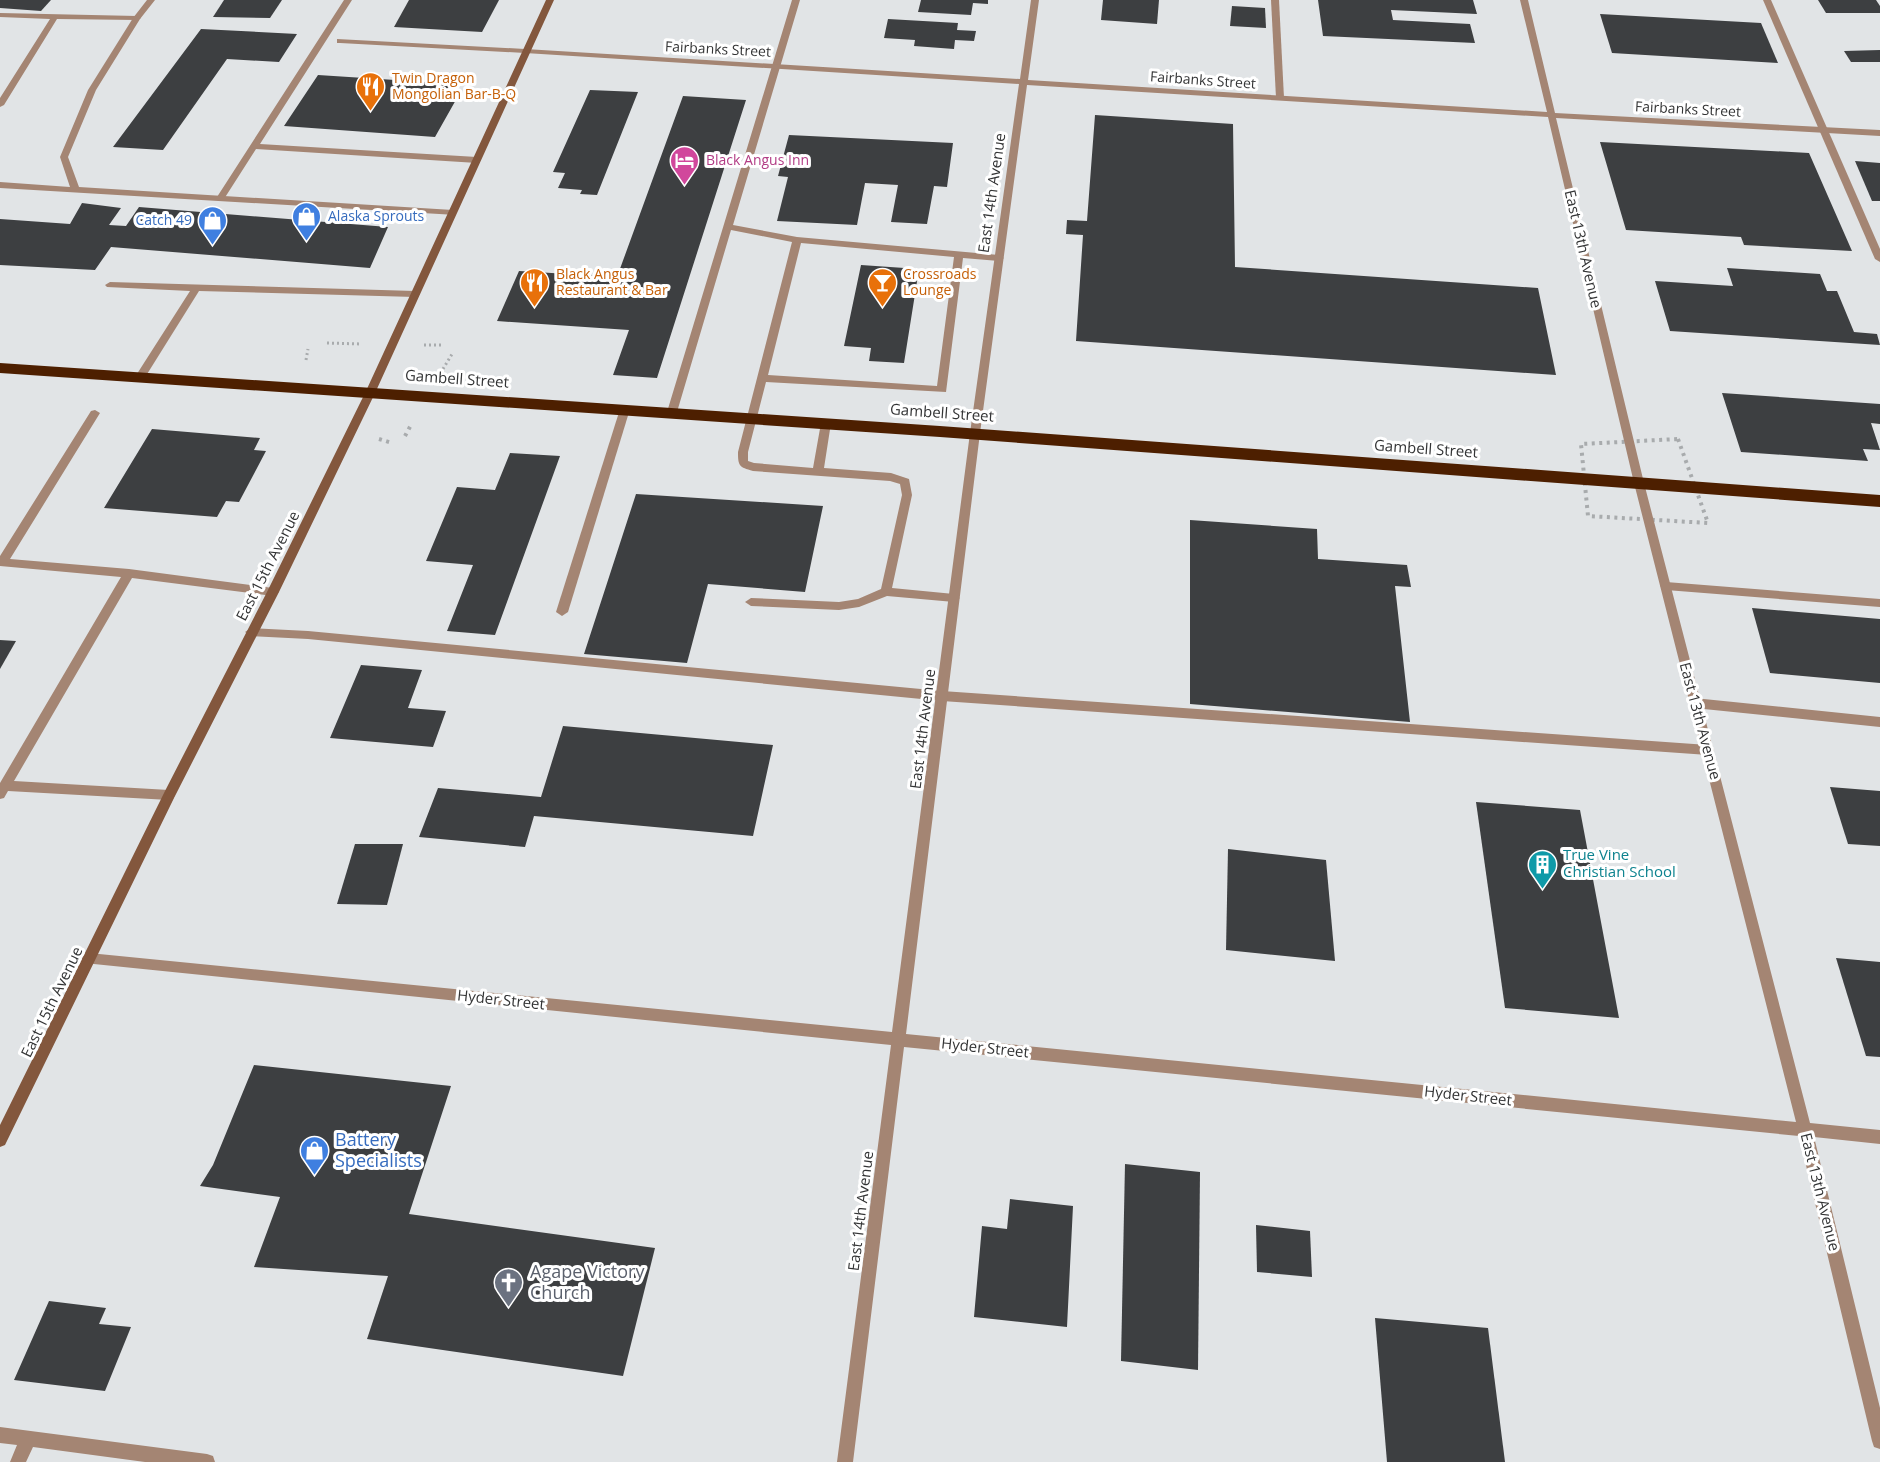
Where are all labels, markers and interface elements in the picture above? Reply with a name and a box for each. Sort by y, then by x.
street label: Fairbanks Street [665,36,771,61]
street label: Fairbanks Street [1150,66,1257,93]
place label: Twin Dragon Mongolian Bar-B-Q [392,68,516,103]
restaurant icon: Twin Dragon Mongolian Bar-B-Q [355,70,387,112]
street label: Fairbanks Street [1635,96,1741,121]
street label: East 14th Avenue [973,132,1009,254]
hotel icon: Black Angus Inn [669,144,701,186]
place label: Black Angus Inn [706,150,809,169]
street label: East 13th Avenue [1561,188,1607,310]
shop icon: Alaska Sprouts [291,200,323,242]
shop icon: Catch 49 [197,204,229,246]
place label: Alaska Sprouts [328,206,425,225]
place label: Catch 49 [135,210,192,229]
place label: Black Angus Restaurant & Bar [556,264,668,299]
place label: Crossroads Lounge [903,264,977,299]
restaurant icon: Black Angus Restaurant & Bar [519,266,551,308]
bar icon: Crossroads Lounge [866,266,898,308]
street label: Gambell Street [404,364,510,392]
street label: Gambell Street [889,398,995,426]
street label: Gambell Street [1373,434,1479,462]
street label: East 15th Avenue [231,507,303,624]
street label: East 13th Avenue [1676,660,1726,782]
street label: East 14th Avenue [905,668,939,790]
place label: True Vine Christian School [1563,844,1676,881]
building icon: True Vine Christian School [1526,848,1558,890]
street label: East 15th Avenue [16,943,87,1060]
street label: Hyder Street [456,984,546,1014]
street label: Hyder Street [940,1032,1030,1062]
street label: Hyder Street [1423,1080,1513,1110]
place label: Battery Specialists [335,1127,422,1172]
street label: East 13th Avenue [1797,1131,1845,1253]
shop icon: Battery Specialists [298,1134,330,1176]
street label: East 14th Avenue [843,1150,877,1272]
place label: Agape Victory Church [530,1259,645,1304]
church icon: Agape Victory Church [493,1266,525,1308]

